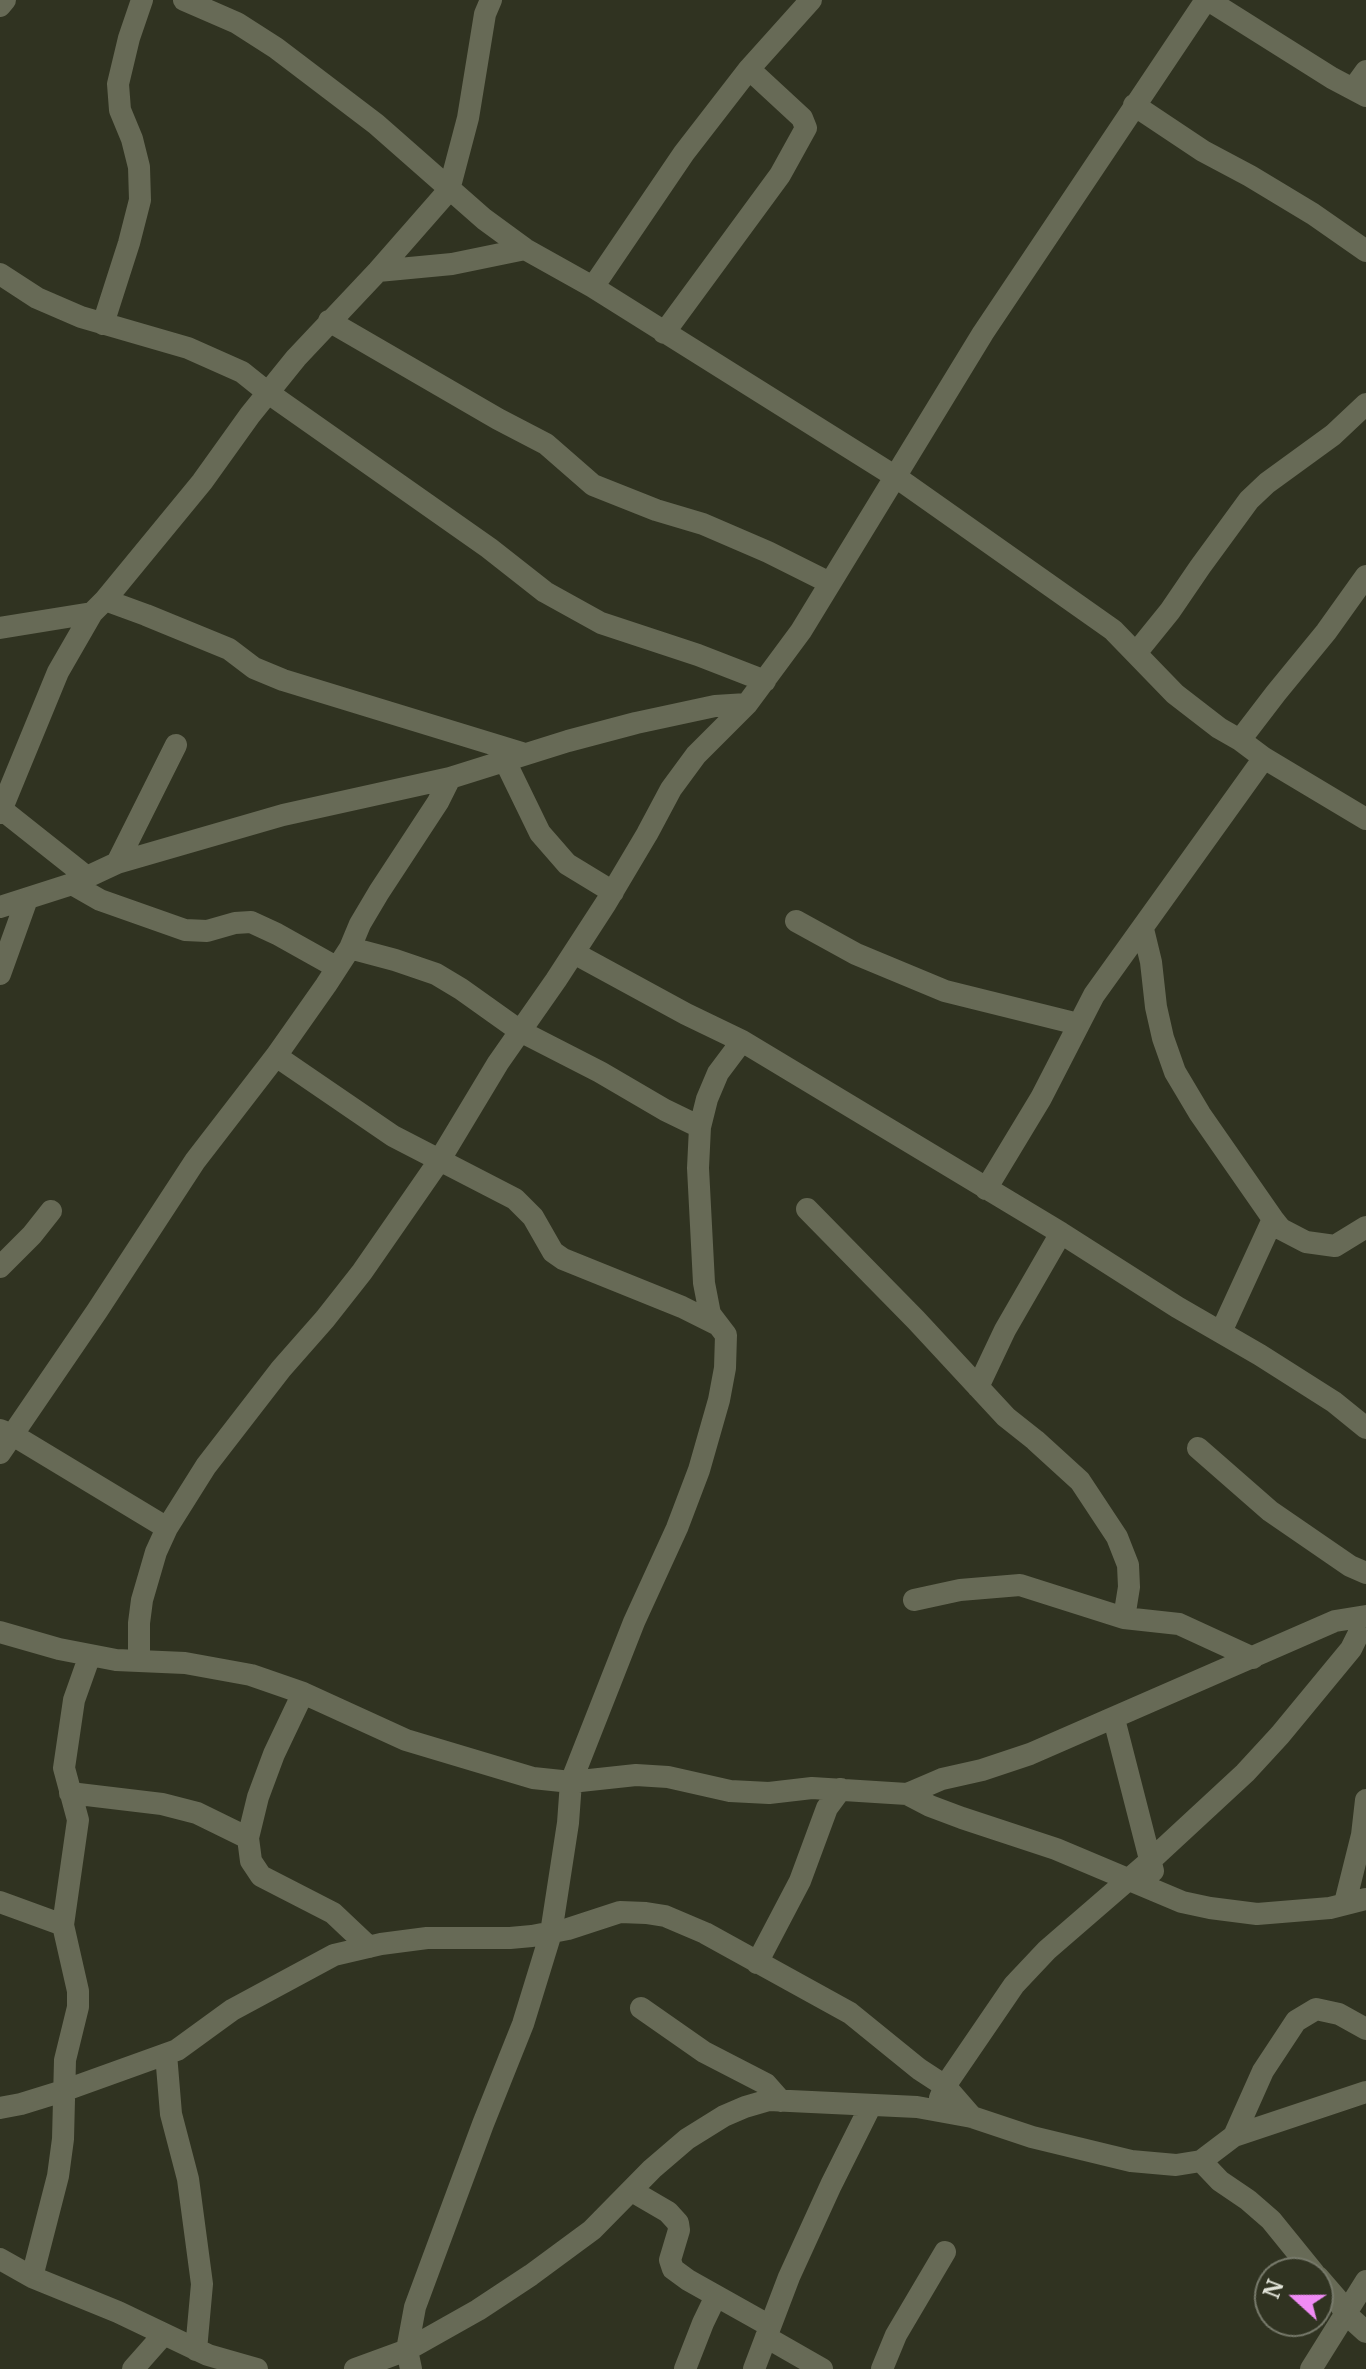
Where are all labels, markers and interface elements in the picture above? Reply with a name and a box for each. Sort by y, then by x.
north arrow [1254,2257,1334,2337]
text: N [1257,2276,1290,2302]

